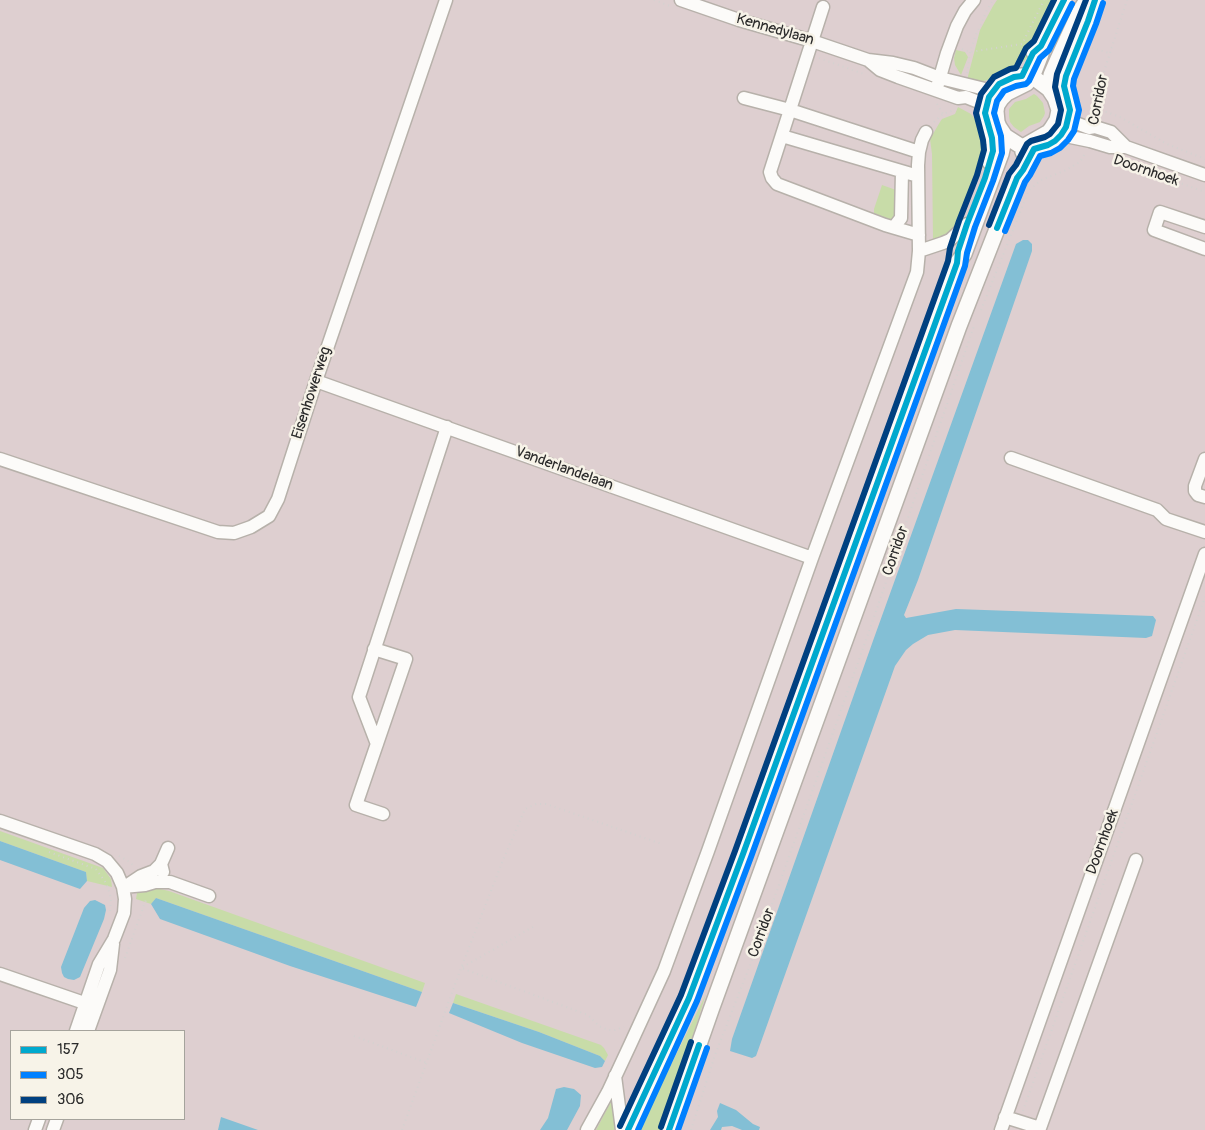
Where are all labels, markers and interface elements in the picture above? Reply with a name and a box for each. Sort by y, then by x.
street label: Kennedylaan [734,10,816,50]
street label: Corridor [1085,73,1113,127]
street label: Doornhoek [1111,151,1181,191]
street label: Eisenhowerweg [289,345,335,441]
street label: Vanderlandelaan [512,443,616,495]
street label: Corridor [879,524,913,578]
street label: Doornhoek [1083,807,1123,877]
street label: Corridor [745,906,779,960]
legend [10,1030,185,1120]
text: 157 [57,1040,79,1059]
text: 305 [57,1065,84,1084]
text: 306 [57,1090,84,1109]

